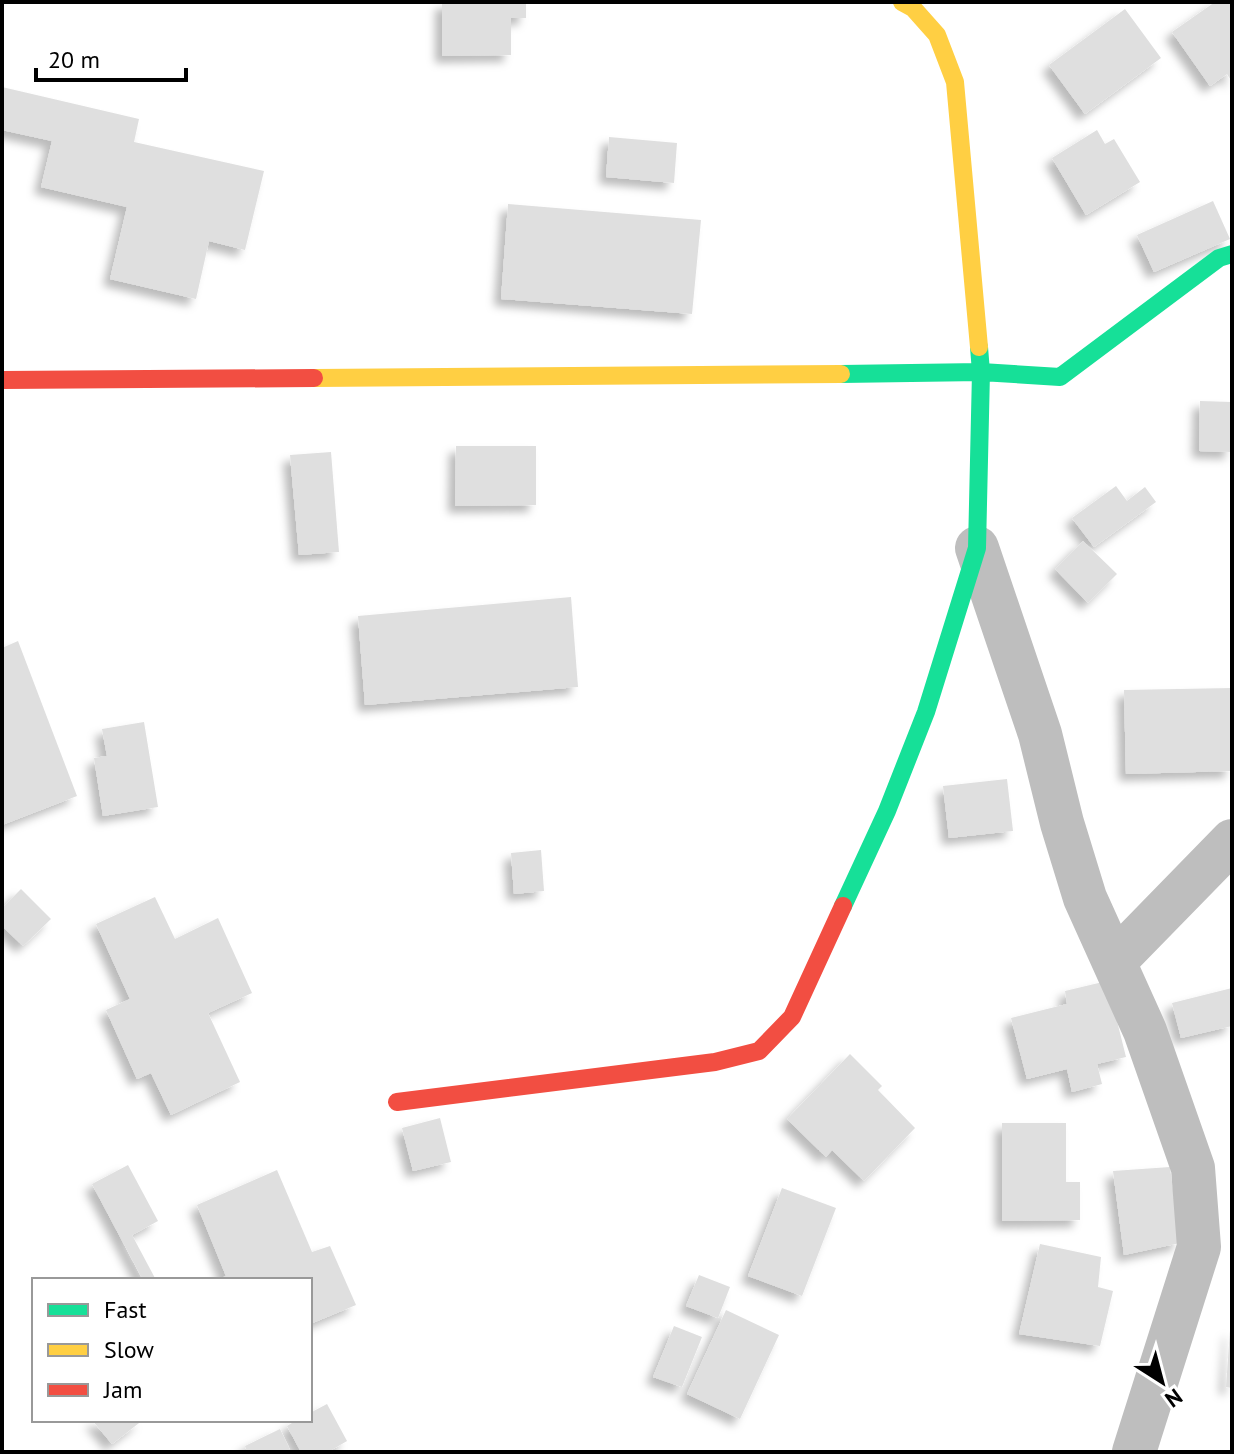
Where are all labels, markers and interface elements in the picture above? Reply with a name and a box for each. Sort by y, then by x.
scale bar [36,32,186,82]
text: 20 m [48,44,100,75]
legend [32,1278,312,1422]
text: Fast [104,1294,147,1325]
text: Slow [104,1334,154,1365]
north arrow [1122,1342,1202,1422]
text: Jam [103,1374,142,1405]
text: N [1160,1383,1188,1414]

